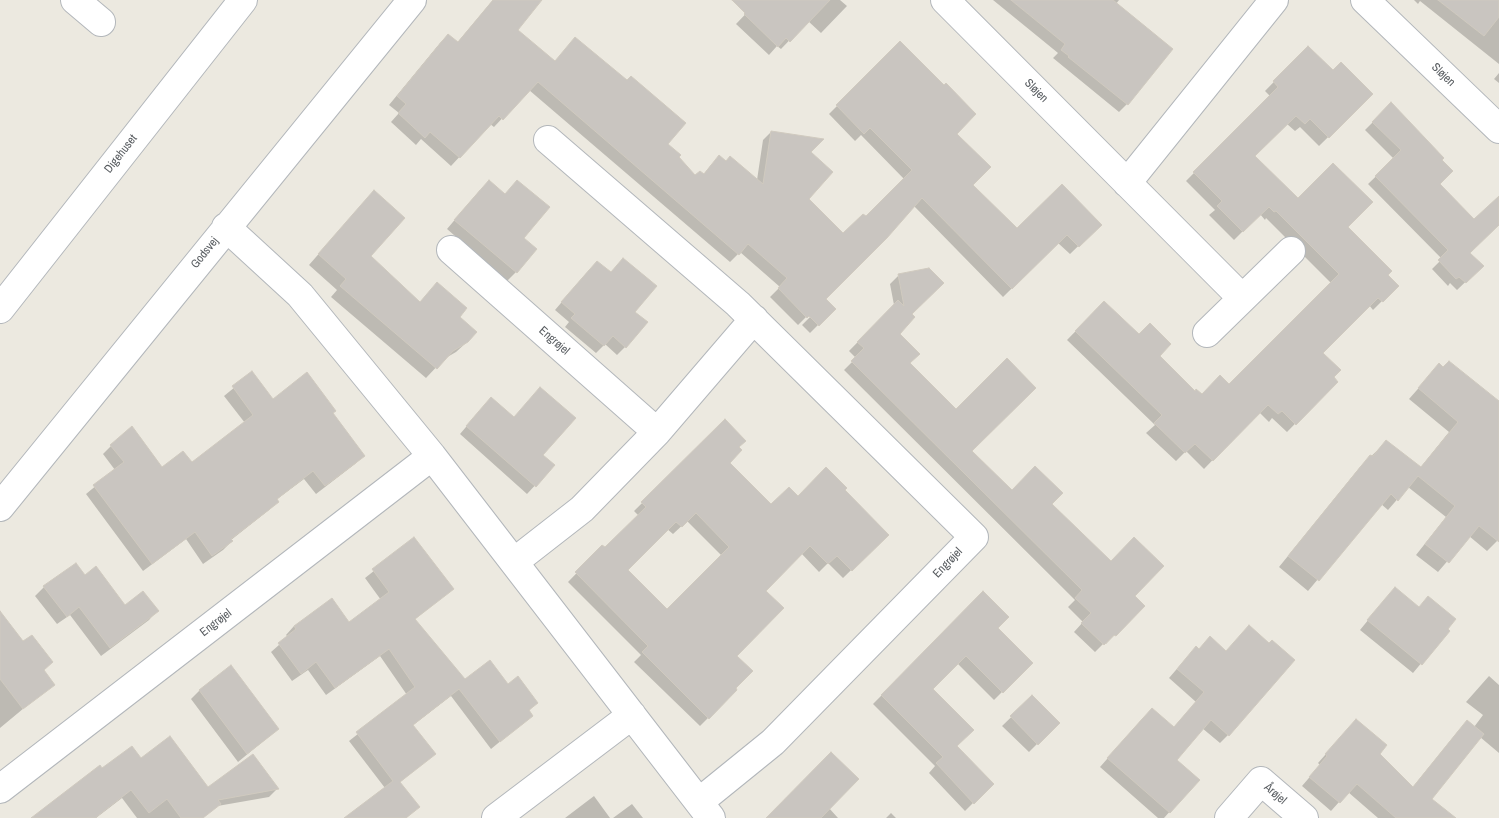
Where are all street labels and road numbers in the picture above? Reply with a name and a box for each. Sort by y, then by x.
street label: Sløjen [1428,60,1458,90]
street label: Sløjen [1021,76,1051,106]
street label: Digehuset [102,132,140,176]
street label: Godsvej [188,234,222,272]
street label: Engrøjel [536,324,572,358]
street label: Engrøjel [930,545,966,581]
street label: Engrøjel [197,606,235,640]
street label: Årøjel [1261,780,1289,808]

